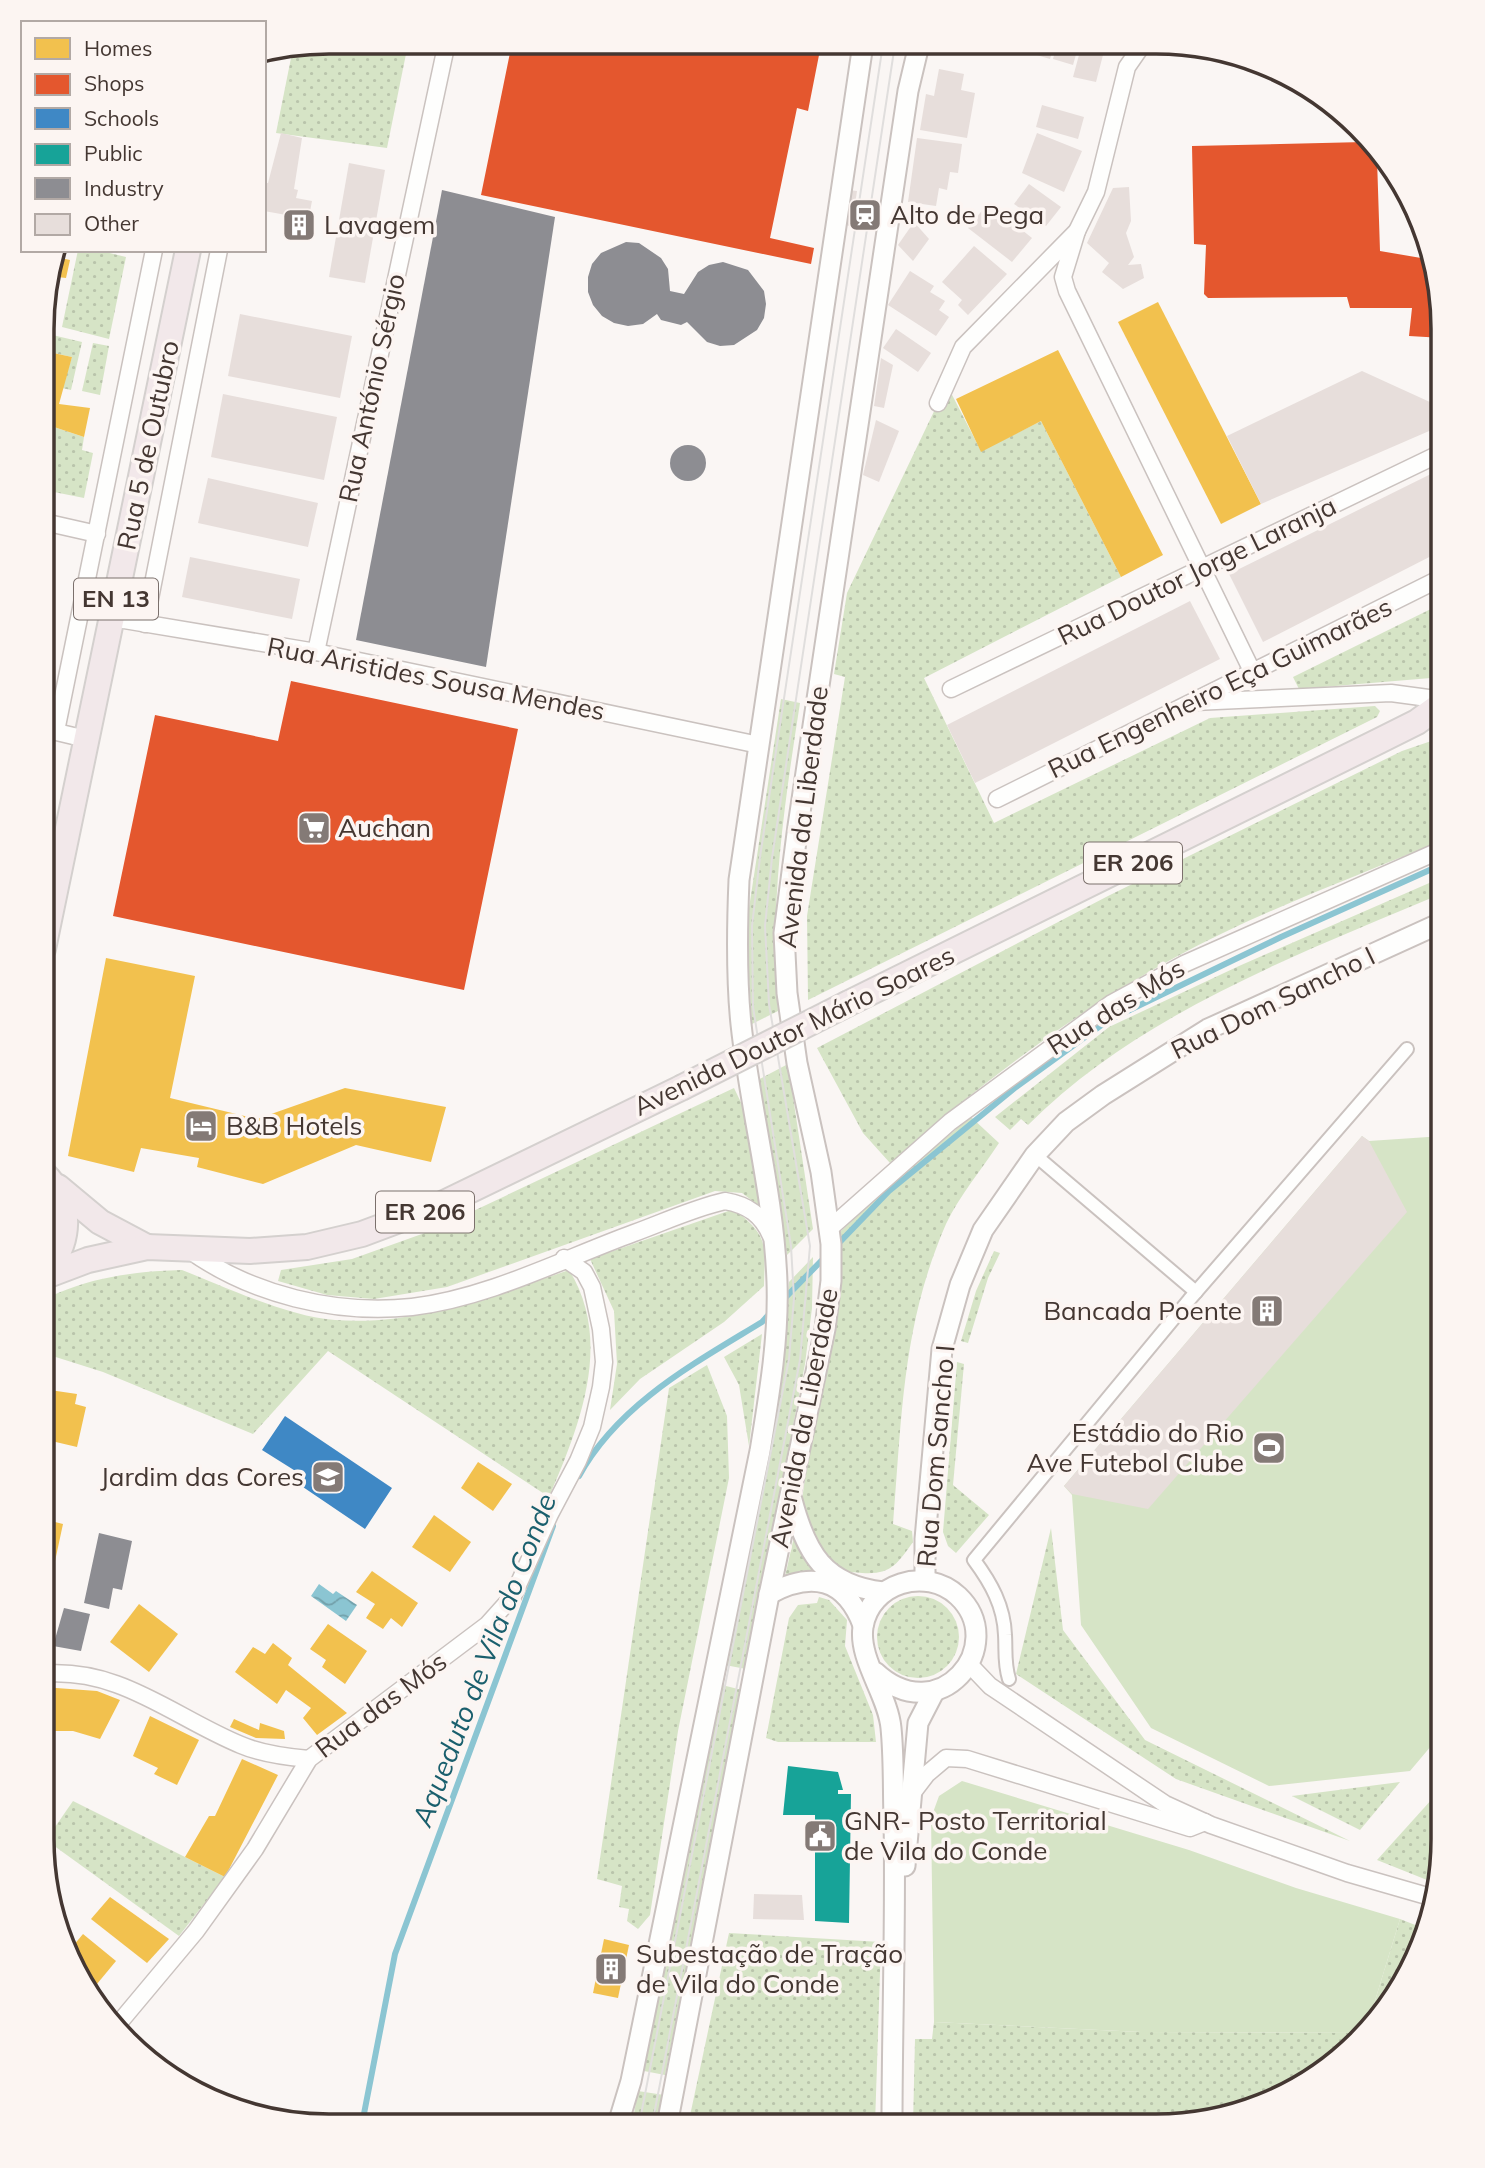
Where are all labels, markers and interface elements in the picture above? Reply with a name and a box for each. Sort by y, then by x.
legend [21,21,266,252]
text: Homes [84,35,152,61]
text: Shops [84,70,144,96]
text: Schools [84,105,159,131]
text: Public [84,140,143,166]
text: Industry [84,175,164,201]
station icon: Alto de Pega [846,196,884,234]
place label: Alto de Pega [890,198,1044,231]
building icon: Lavagem [280,206,318,244]
place label: Lavagem [324,208,435,241]
text: Other [84,210,139,236]
street label: Rua António Sérgio [331,271,412,505]
street label: Rua 5 de Outubro [109,337,186,553]
street label: Rua Doutor Jorge Laranja [1052,489,1341,652]
road number: EN 13 [74,578,158,620]
street label: Rua Engenheiro Eça Guimarães [1042,590,1397,785]
street label: Rua Aristides Sousa Mendes [264,630,608,727]
street label: Avenida da Liberdade [770,684,835,950]
supermarket icon: Auchan [295,809,333,847]
place label: Auchan [338,811,431,844]
road number: ER 206 [1084,842,1182,884]
street label: Avenida Doutor Mário Soares [628,938,960,1123]
street label: Rua Dom Sancho I [1165,939,1380,1066]
street label: Rua das Mós [1041,951,1191,1062]
hotel icon: B&B Hotels [182,1107,220,1145]
place label: B&B Hotels [226,1109,362,1142]
road number: ER 206 [376,1192,474,1232]
street label: Avenida da Liberdade [762,1285,845,1551]
building icon: Bancada Poente [1248,1292,1286,1330]
place label: Bancada Poente [1043,1294,1242,1327]
street label: Rua Dom Sancho I [909,1344,962,1568]
place label: Estádio do Rio Ave Futebol Clube [1026,1416,1244,1479]
sports icon: Estádio do Rio Ave Futebol Clube [1250,1429,1288,1467]
school or university icon: Jardim das Cores [309,1458,347,1496]
place label: Jardim das Cores [100,1460,304,1493]
water label: Aqueduto de Vila do Conde [403,1489,563,1832]
street label: Rua das Mós [308,1644,453,1765]
place label: GNR- Posto Territorial de Vila do Conde [844,1804,1107,1867]
public building icon: GNR- Posto Territorial de Vila do Conde [801,1817,839,1855]
place label: Subestação de Tração de Vila do Conde [636,1937,903,2000]
building icon: Subestação de Tração de Vila do Conde [592,1950,630,1988]

